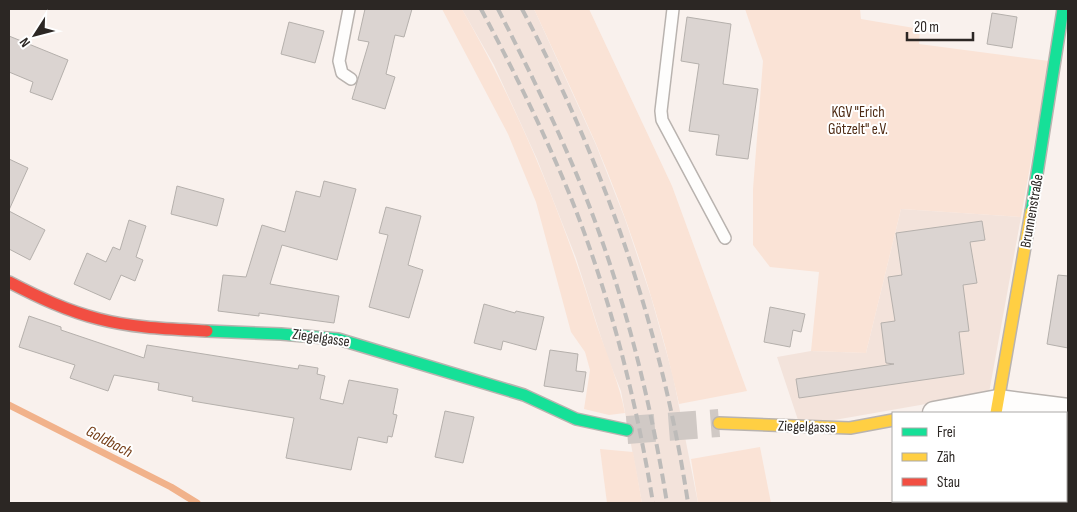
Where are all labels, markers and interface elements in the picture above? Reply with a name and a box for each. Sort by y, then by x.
north arrow [10,10,60,60]
scale bar [907,10,973,42]
text: 20 m [914,18,939,37]
text: N [16,34,34,50]
park label: KGV "Erich Götzelt" e.V. [828,103,888,139]
street label: Brunnenstraße [1016,173,1048,249]
street label: Ziegelgasse [291,325,351,351]
legend [892,412,1067,502]
street label: Ziegelgasse [778,416,836,438]
water label: Goldbach [83,422,136,462]
text: Frei [937,423,956,442]
text: Zäh [937,448,955,467]
text: Stau [937,473,960,492]

